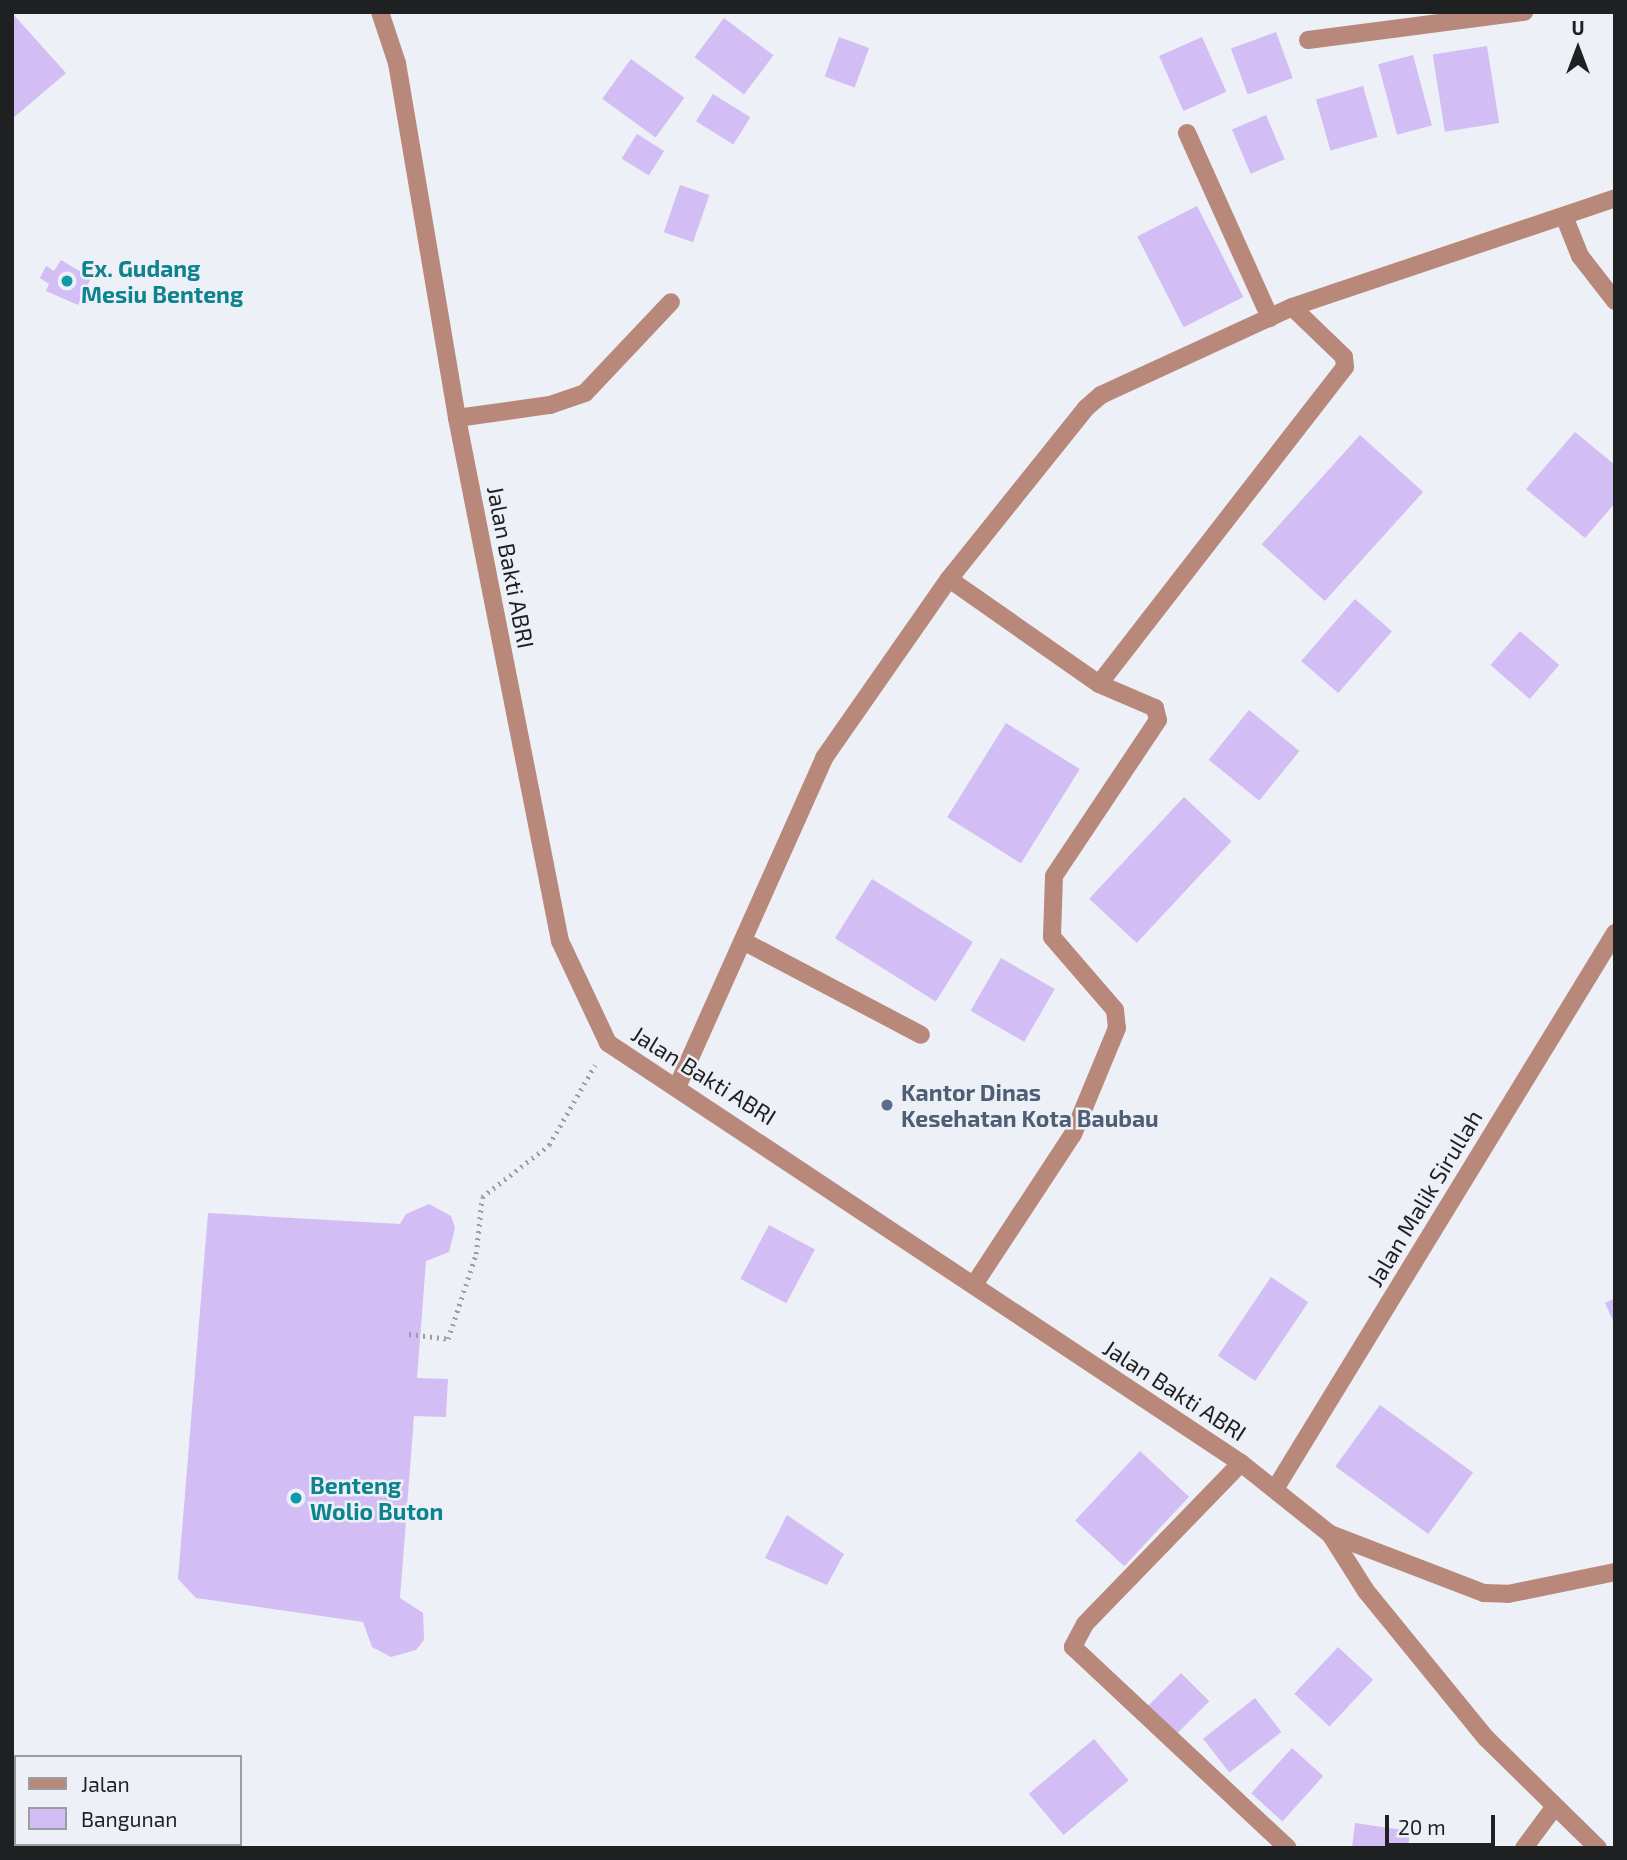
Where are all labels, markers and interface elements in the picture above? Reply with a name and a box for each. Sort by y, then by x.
north arrow [1543,14,1613,84]
text: U [1571,16,1585,39]
place label: Ex. Gudang Mesiu Benteng [81,254,243,308]
marker: Ex. Gudang Mesiu Benteng [59,273,75,289]
street label: Jalan Bakti ABRI [482,483,540,651]
street label: Jalan Bakti ABRI [627,1019,781,1131]
place label: Kantor Dinas Kesehatan Kota Baubau [901,1078,1159,1132]
marker: Kantor Dinas Kesehatan Kota Baubau [879,1097,895,1113]
street label: Jalan Malik Sirullah [1360,1105,1488,1291]
street label: Jalan Bakti ABRI [1098,1333,1252,1447]
place label: Benteng Wolio Buton [310,1471,443,1525]
marker: Benteng Wolio Buton [288,1490,304,1506]
legend [14,1755,242,1846]
text: Jalan [81,1771,130,1796]
scale bar [1389,1800,1499,1844]
text: Bangunan [81,1806,177,1831]
text: 20 m [1398,1814,1446,1839]

